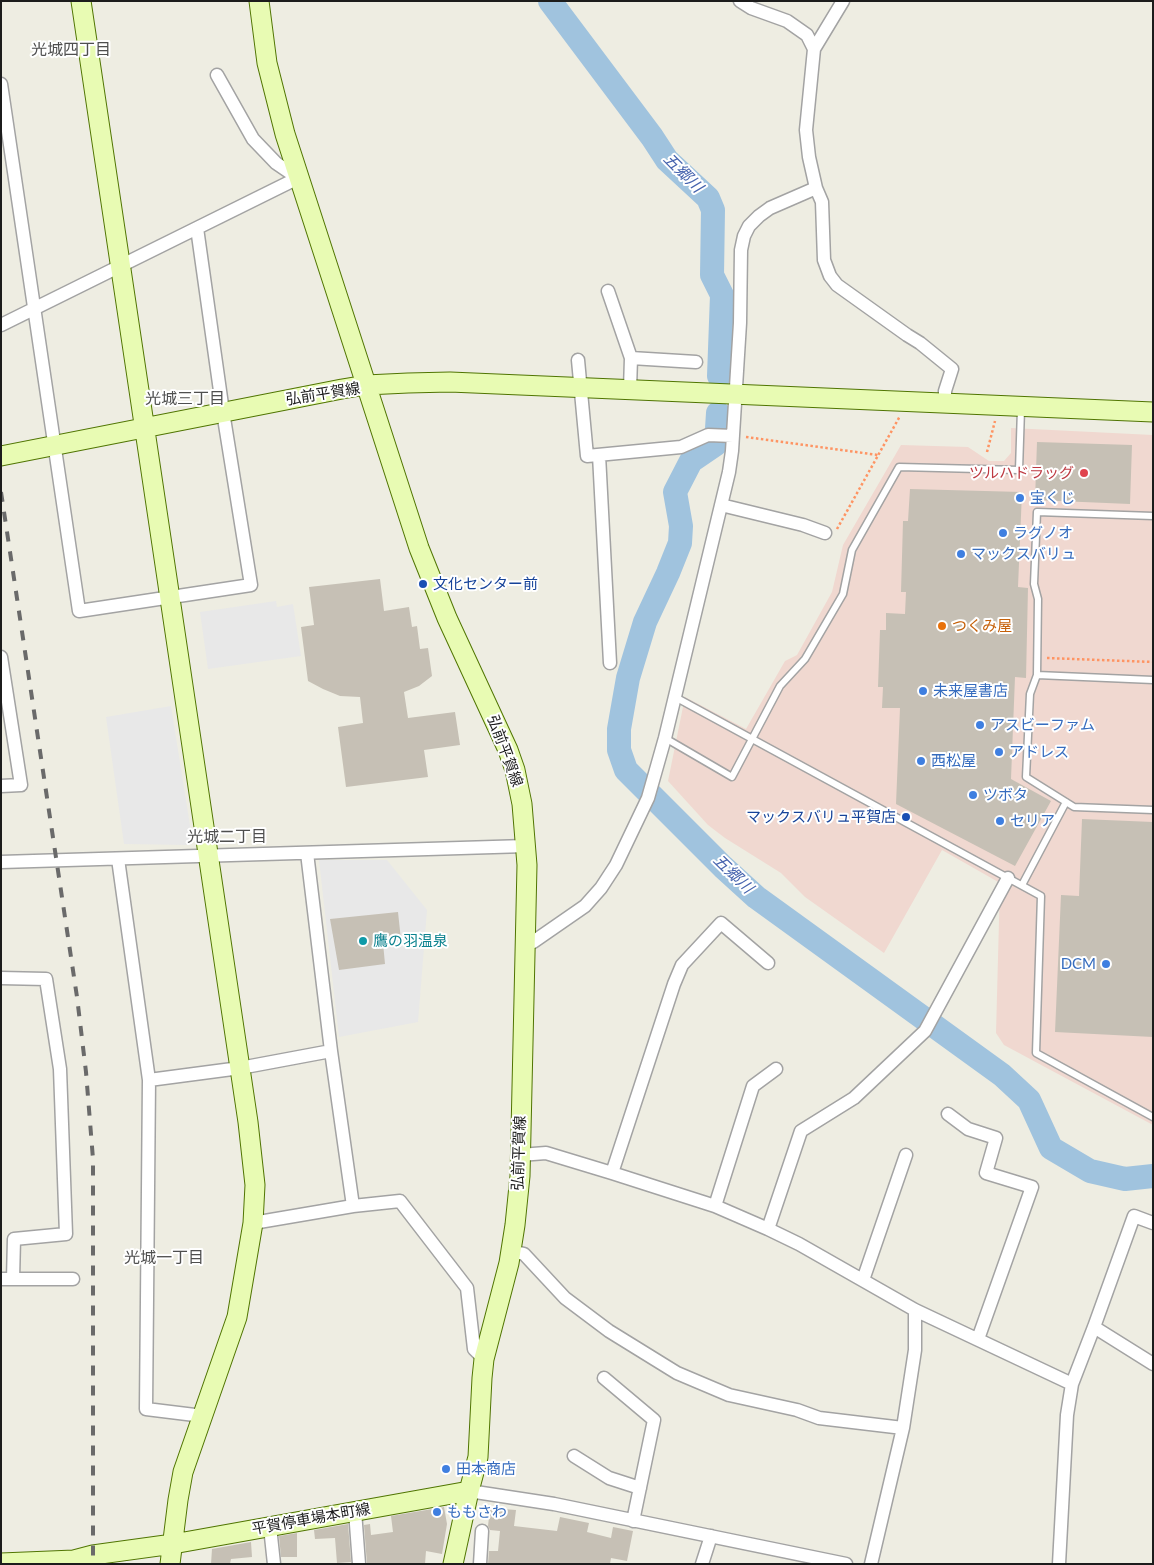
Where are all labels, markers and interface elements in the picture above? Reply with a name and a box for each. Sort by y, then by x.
district label: 光城四丁目 [31,40,111,60]
water label: 五郷川 [659,149,707,197]
street label: 弘前平賀線 [285,379,361,409]
district label: 光城三丁目 [145,389,225,409]
place label: ツルハドラッグ [969,464,1074,482]
marker: ツルハドラッグ [1078,467,1090,479]
place label: 宝くじ [1030,489,1075,507]
marker: 宝くじ [1014,492,1026,504]
place label: ラグノオ [1013,524,1073,542]
marker: ラグノオ [997,527,1009,539]
place label: マックスバリュ [971,545,1076,563]
marker: マックスバリュ [955,548,967,560]
place label: 文化センター前 [433,575,538,593]
marker: 文化センター前 [417,578,429,590]
place label: つくみ屋 [952,617,1012,635]
marker: つくみ屋 [936,620,948,632]
place label: 未来屋書店 [933,682,1008,700]
marker: 未来屋書店 [917,685,929,697]
street label: 弘前平賀線 [484,713,526,789]
place label: アスビーファム [990,716,1095,734]
marker: アスビーファム [974,719,986,731]
place label: アドレス [1009,743,1069,761]
marker: アドレス [993,746,1005,758]
place label: 西松屋 [931,752,976,770]
marker: 西松屋 [915,755,927,767]
place label: ツボタ [983,786,1028,804]
marker: ツボタ [967,789,979,801]
place label: マックスバリュ平賀店 [746,808,896,826]
marker: マックスバリュ平賀店 [900,811,912,823]
place label: セリア [1010,812,1055,830]
marker: セリア [994,815,1006,827]
district label: 光城二丁目 [187,827,267,847]
water label: 五郷川 [709,850,757,898]
place label: 鷹の羽温泉 [373,932,448,950]
marker: 鷹の羽温泉 [357,935,369,947]
place label: DCM [1061,955,1096,973]
marker: DCM [1100,958,1112,970]
street label: 弘前平賀線 [509,1115,529,1191]
district label: 光城一丁目 [124,1248,204,1268]
place label: 田本商店 [456,1460,516,1478]
marker: 田本商店 [440,1463,452,1475]
street label: 平賀停車場本町線 [250,1500,372,1538]
place label: ももさわ [447,1503,507,1521]
marker: ももさわ [431,1506,443,1518]

